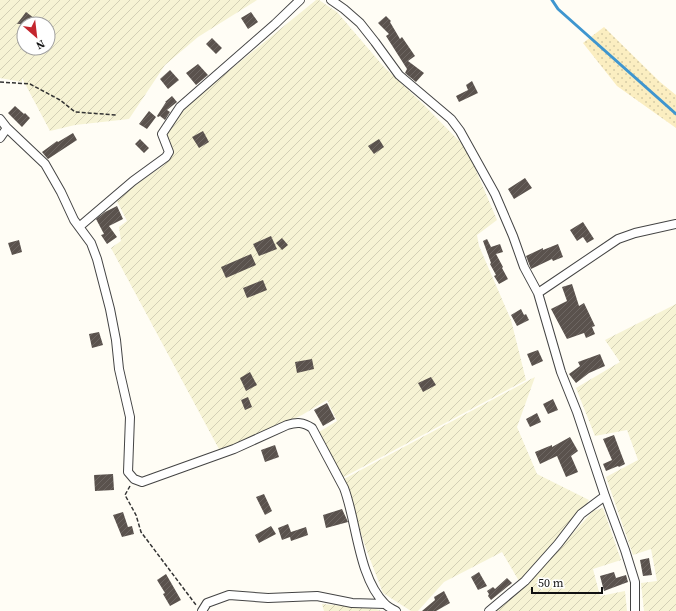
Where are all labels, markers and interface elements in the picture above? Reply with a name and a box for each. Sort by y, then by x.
north arrow [16,16,56,56]
text: N [33,36,48,53]
scale bar [532,569,602,595]
text: 50 m [538,575,564,591]

